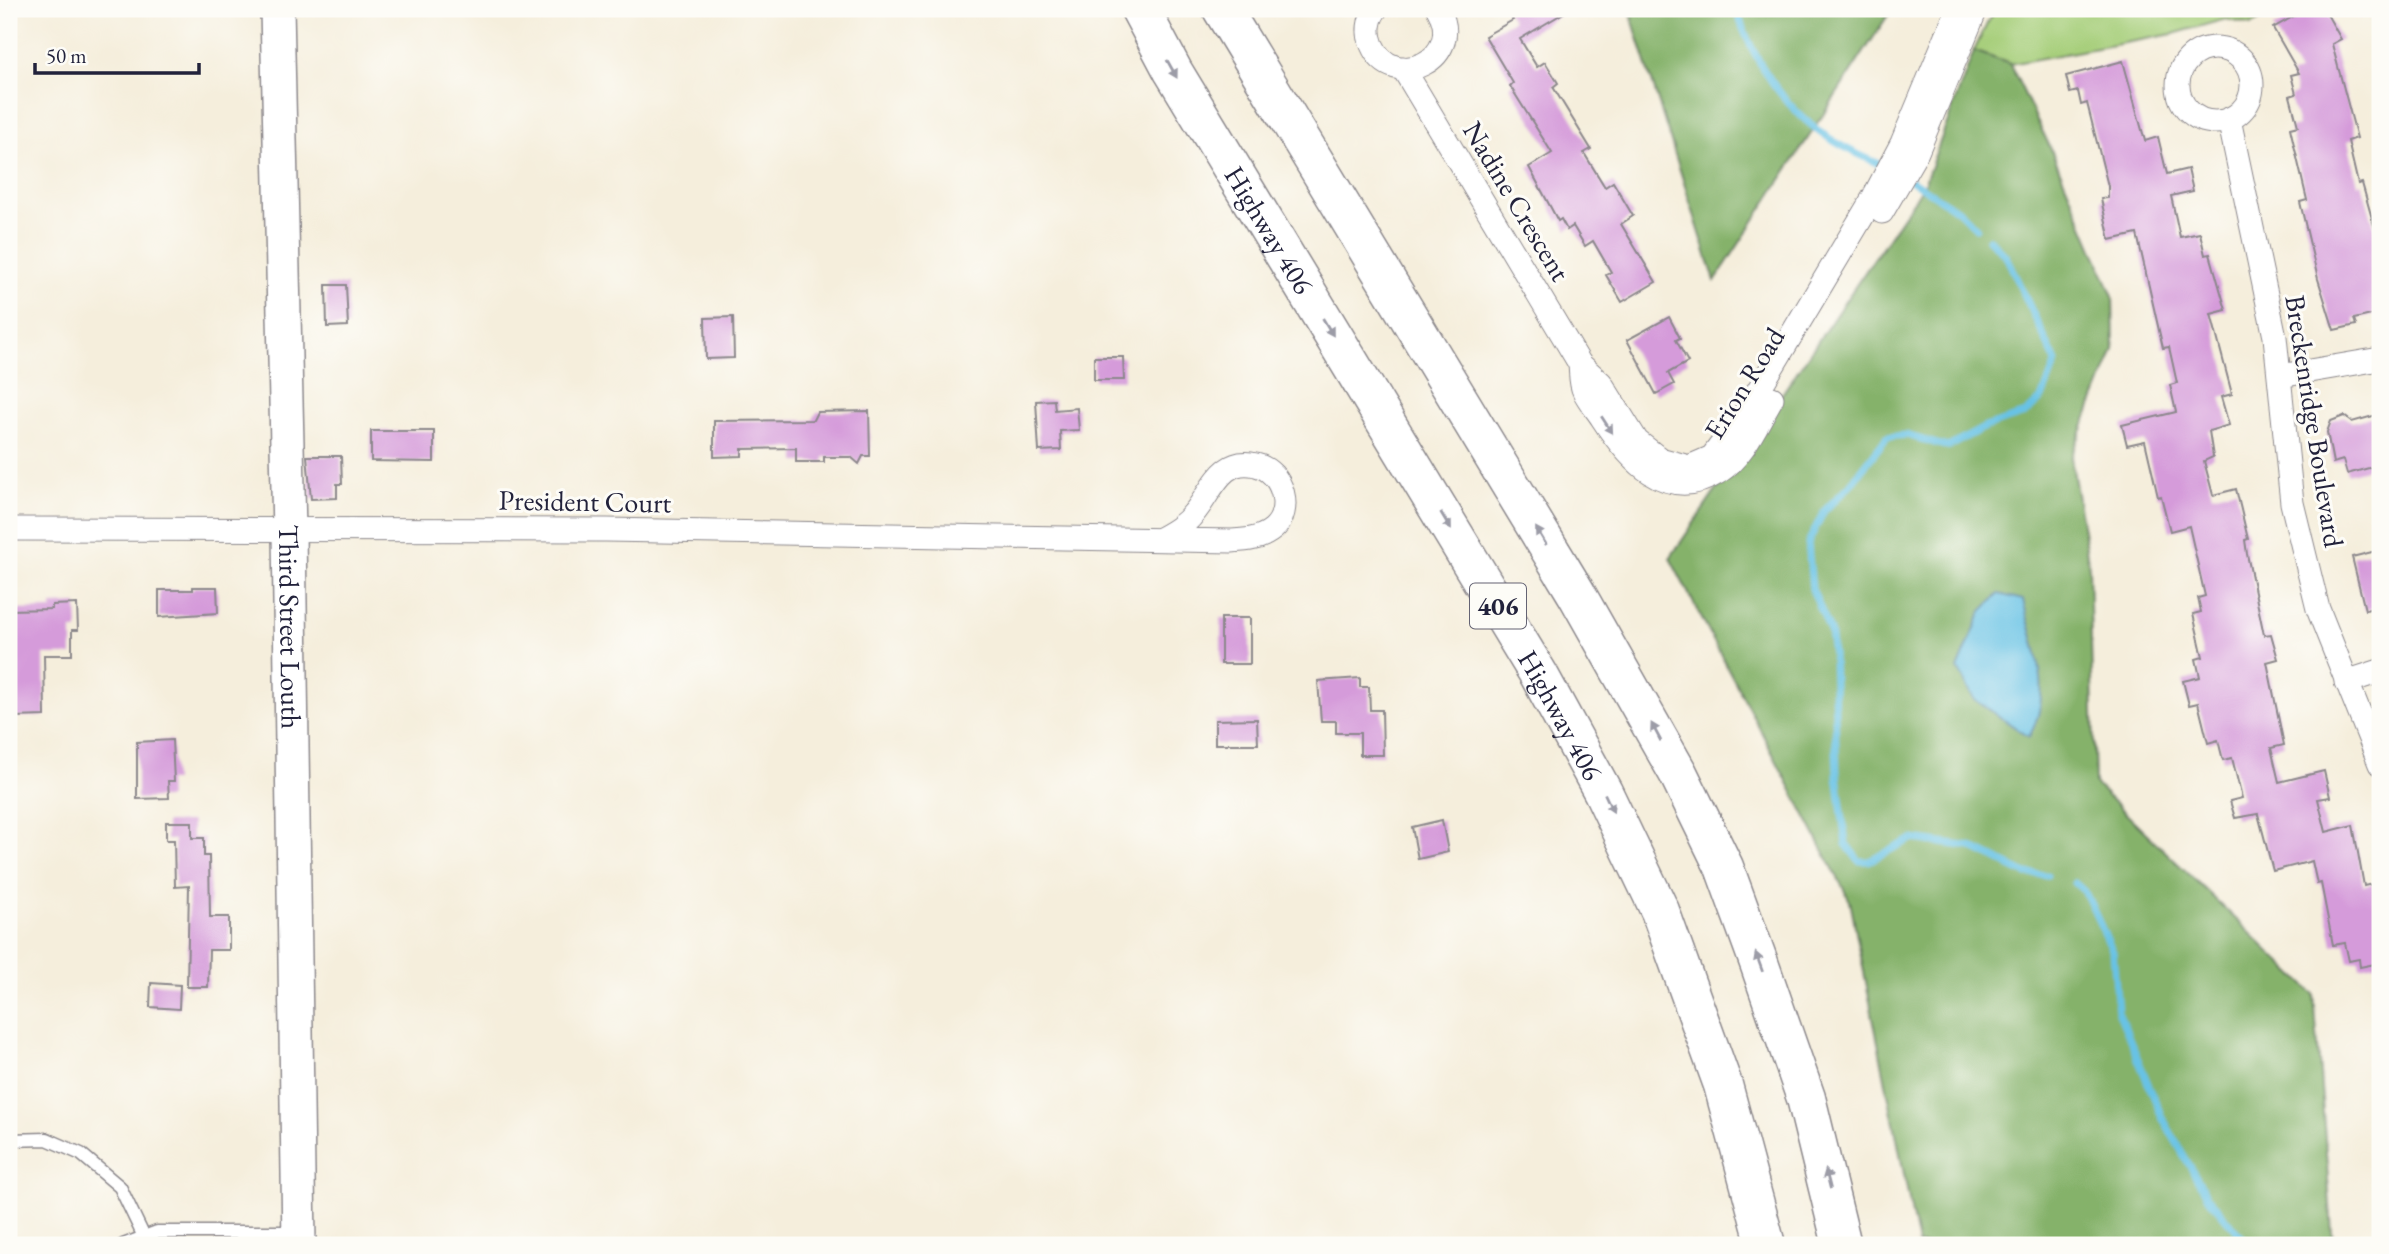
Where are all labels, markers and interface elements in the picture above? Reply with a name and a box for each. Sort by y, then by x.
scale bar [35,32,200,76]
text: 50 m [46,42,87,69]
one-way arrow [1166,59,1178,79]
street label: Nadine Crescent [1455,114,1579,288]
street label: Highway 406 [1217,159,1322,301]
street label: Breckenridge Boulevard [2277,292,2353,551]
one-way arrow [1321,317,1334,336]
street label: Erion Road [1696,320,1793,445]
one-way arrow [1600,415,1613,435]
street label: President Court [498,481,672,521]
one-way arrow [1440,512,1452,531]
street label: Third Street Louth [271,524,310,729]
one-way arrow [1535,526,1548,545]
road number: 406 [1470,584,1526,628]
street label: Highway 406 [1510,643,1611,786]
one-way arrow [1650,723,1662,742]
one-way arrow [1603,793,1614,813]
one-way arrow [1753,951,1764,972]
one-way arrow [1822,1167,1833,1189]

